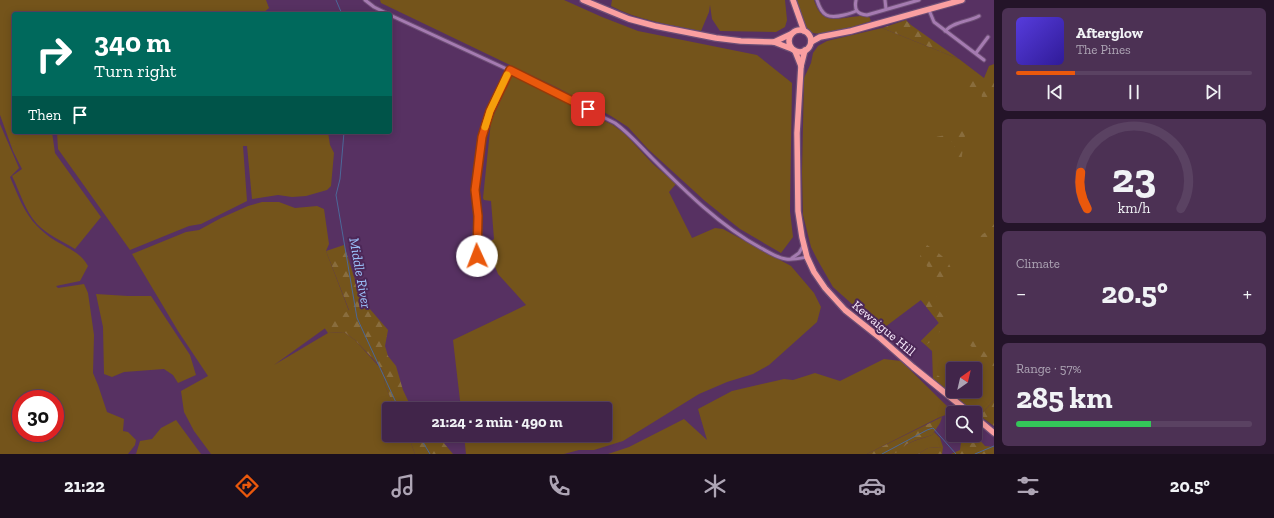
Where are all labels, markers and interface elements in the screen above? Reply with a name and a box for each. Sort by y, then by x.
text: Afterglow [1076,24,1143,42]
text: 340 m [94,26,171,59]
icon: right [28,28,80,80]
text: The Pines [1076,42,1131,57]
text: Turn right [94,60,176,82]
icon: previous [1044,81,1066,103]
icon: pause [1123,81,1145,103]
icon: next [1202,81,1224,103]
pin [571,92,605,126]
icon: arrive [577,98,599,120]
icon: arrive [69,104,91,126]
text: Then [28,106,61,124]
text: 23 [1112,153,1156,203]
text: km/h [1118,200,1150,217]
position arrow [456,235,498,277]
water label: Middle River [345,236,375,310]
text: Climate [1016,256,1060,271]
text: 20.5° [1101,275,1168,311]
text: − [1016,280,1026,307]
text: + [1243,280,1252,307]
street label: Kewaigue Hill [849,297,919,359]
text: Range · 57% [1016,361,1081,376]
north arrow [946,362,982,398]
map controls [946,362,982,442]
text: 285 km [1016,380,1112,416]
speed limit sign: 30 [12,390,64,442]
button: search [946,406,982,442]
text: 21:24 · 2 min · 490 m [431,413,563,431]
icon: directions [233,472,261,500]
icon: music [389,472,417,500]
icon: phone [545,472,573,500]
icon: climate [701,472,729,500]
icon: car [858,472,886,500]
icon: filters [1014,472,1042,500]
text: 21:22 [64,475,105,497]
text: 20.5° [1170,475,1210,497]

